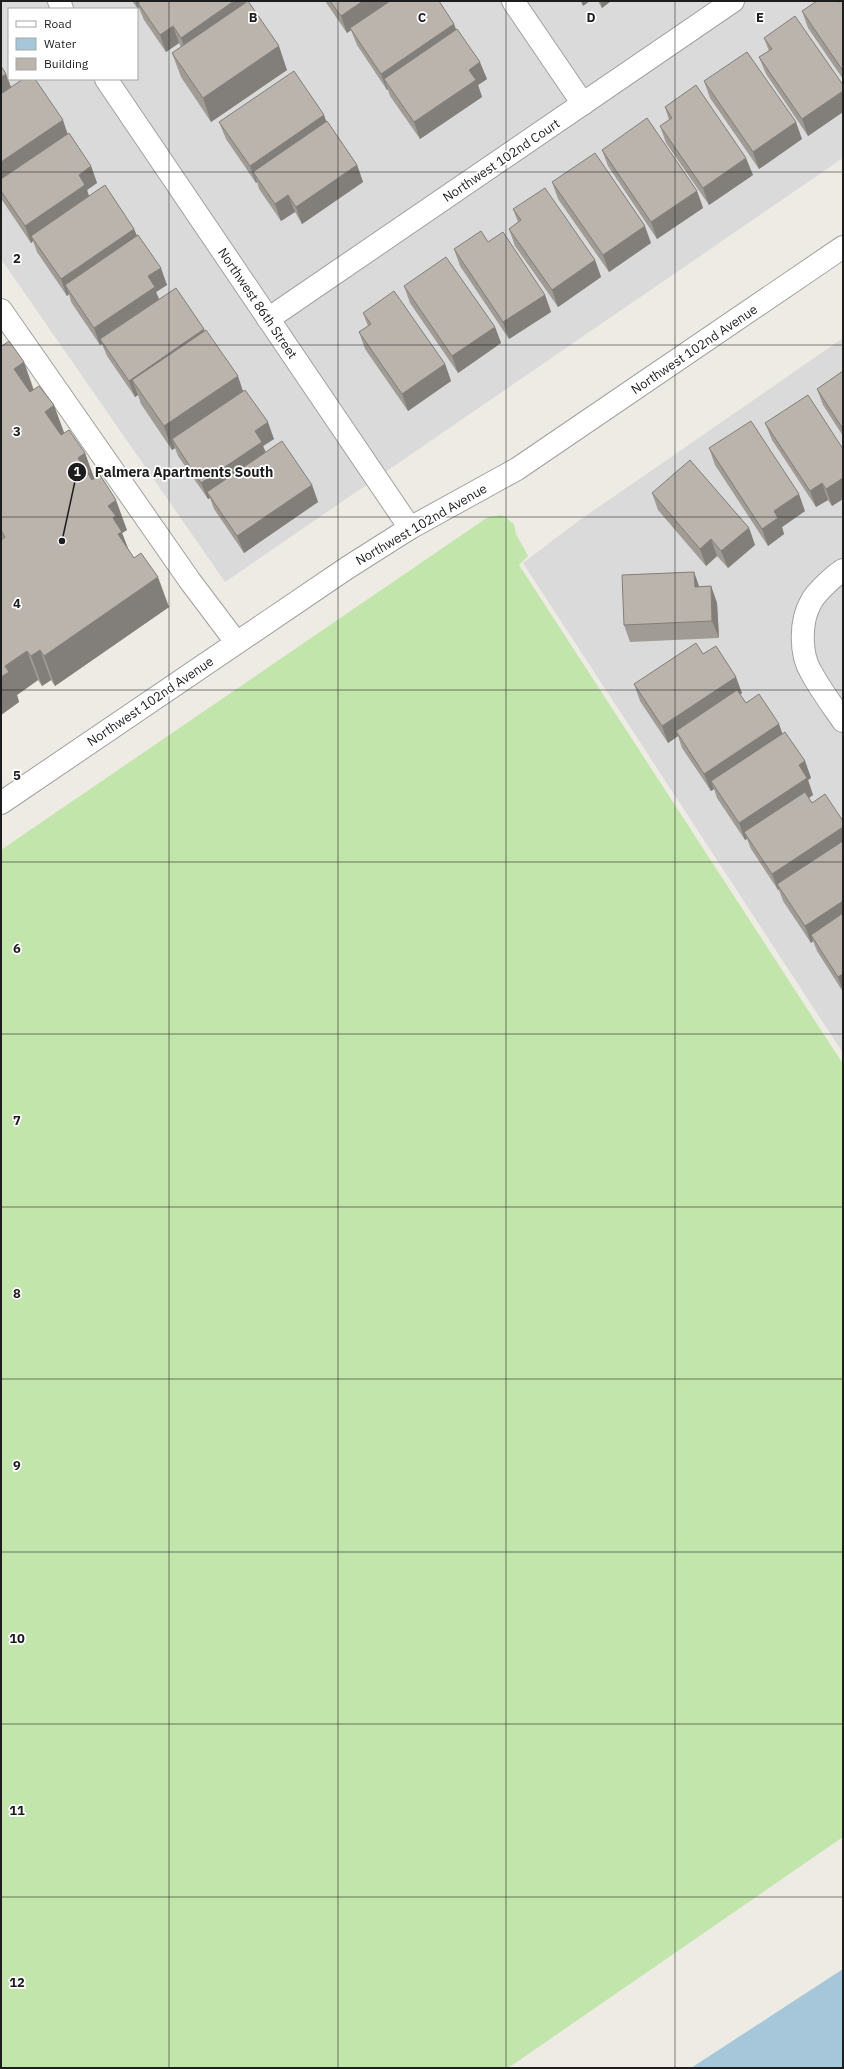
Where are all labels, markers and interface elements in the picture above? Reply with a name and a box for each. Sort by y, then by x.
legend [8,8,138,80]
text: B [249,9,258,26]
text: C [418,9,427,26]
text: D [586,9,596,26]
text: E [756,9,764,26]
text: Road [44,16,72,31]
text: Water [44,36,77,51]
text: Building [44,56,89,71]
street label: Northwest 102nd Court [439,115,563,206]
street label: Northwest 86th Street [214,244,301,362]
text: 2 [13,250,21,267]
street label: Northwest 102nd Avenue [628,301,761,398]
text: 3 [13,423,21,440]
callout: Palmera Apartments South [67,459,282,485]
text: Palmera Apartments South [95,463,273,481]
text: 1 [73,464,81,479]
street label: Northwest 102nd Avenue [353,480,490,569]
text: 4 [13,595,21,612]
street label: Northwest 102nd Avenue [84,653,217,750]
text: 5 [13,767,21,784]
text: 6 [13,940,21,957]
text: 7 [13,1112,21,1129]
text: 8 [13,1285,21,1302]
text: 9 [13,1457,21,1474]
text: 10 [9,1630,25,1647]
text: 11 [9,1802,25,1819]
text: 12 [9,1974,25,1991]

